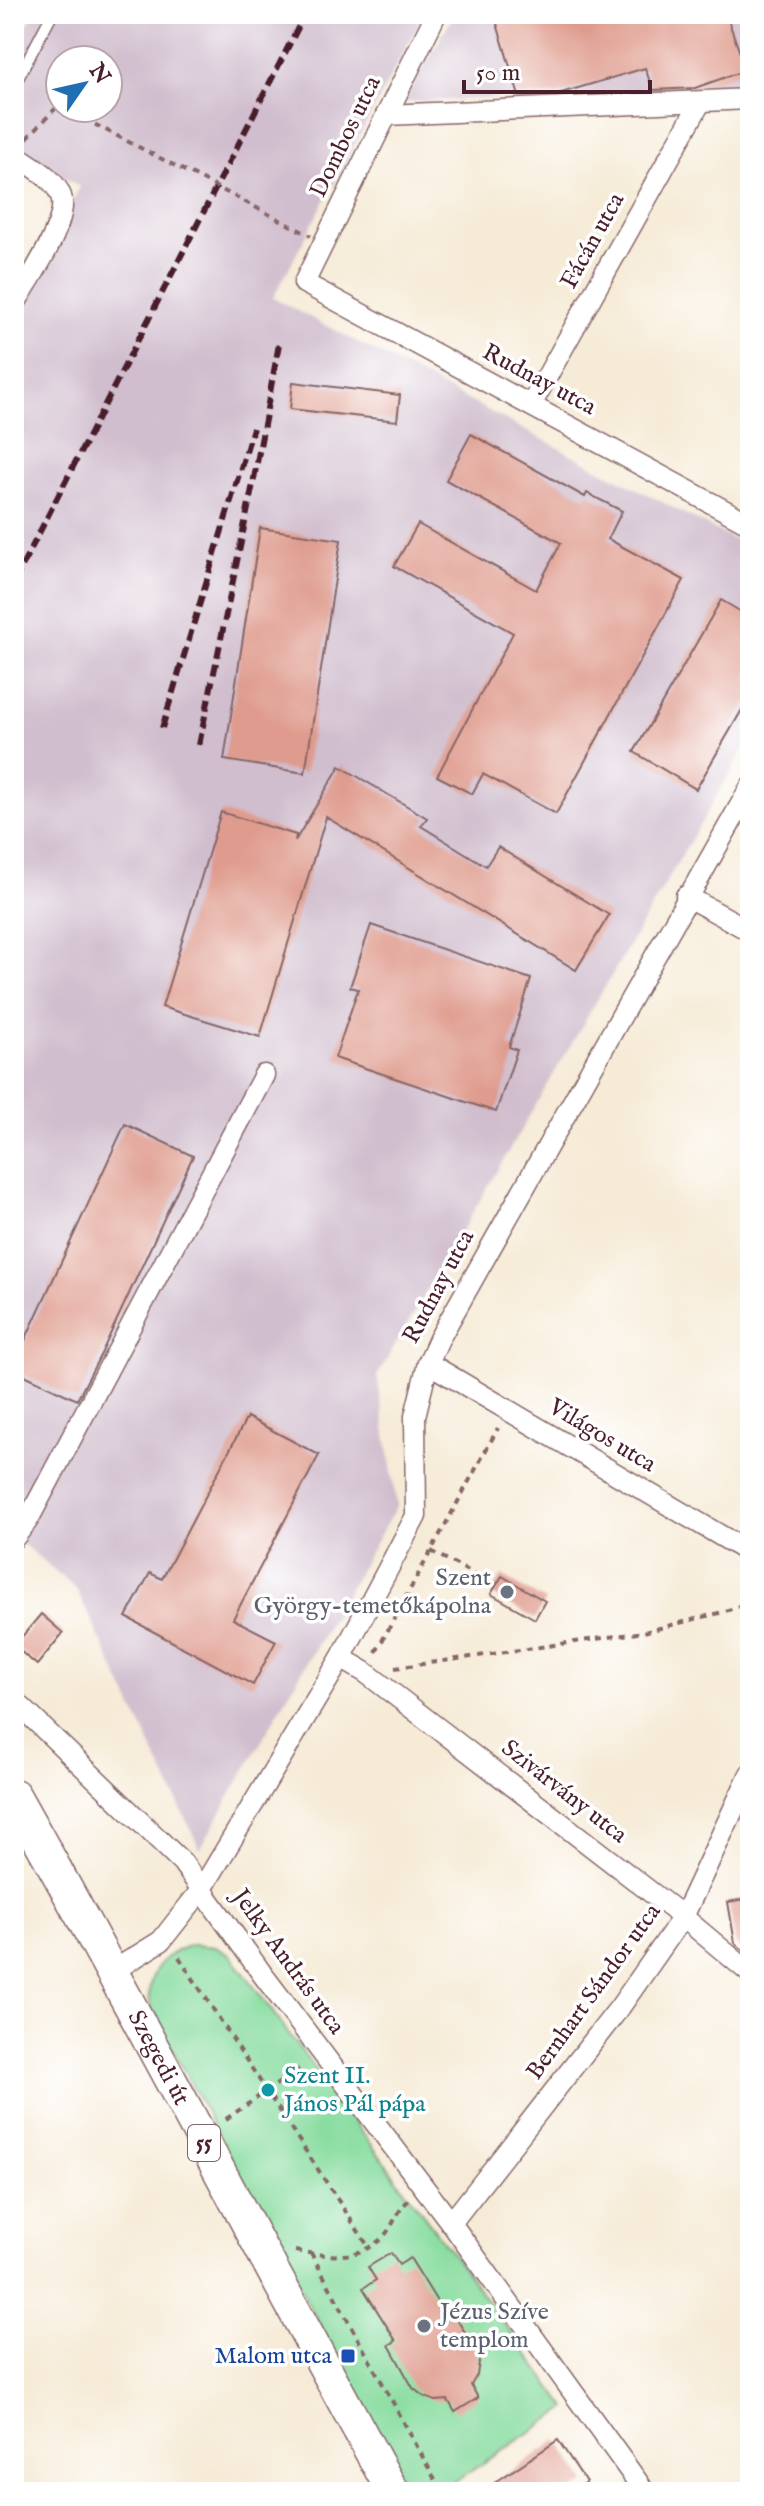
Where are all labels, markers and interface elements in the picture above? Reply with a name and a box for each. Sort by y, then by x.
north arrow [44,44,124,124]
scale bar [464,44,650,94]
text: N [81,57,116,90]
text: 50 m [476,58,520,89]
street label: Dombos utca [303,71,389,203]
street label: Fácán utca [554,187,632,295]
street label: Rudnay utca [477,337,602,423]
street label: Rudnay utca [396,1224,482,1349]
street label: Világos utca [542,1391,662,1481]
place label: Szent György-temetőkápolna [254,1563,492,1622]
marker: Szent György-temetőkápolna [498,1583,516,1601]
street label: Szivárvány utca [495,1733,634,1851]
street label: Jelky András utca [223,1881,352,2041]
street label: Bernhart Sándor utca [520,1897,669,2086]
street label: Szegedi út [120,2005,197,2111]
place label: Szent II. János Pál pápa [281,2061,426,2120]
marker: Szent II. János Pál pápa [259,2081,277,2099]
road number: 55 [188,2125,220,2161]
place label: Jézus Szíve templom [437,2297,549,2356]
marker: Jézus Szíve templom [415,2317,433,2335]
place label: Malom utca [215,2341,333,2372]
marker: Malom utca [339,2347,357,2365]

